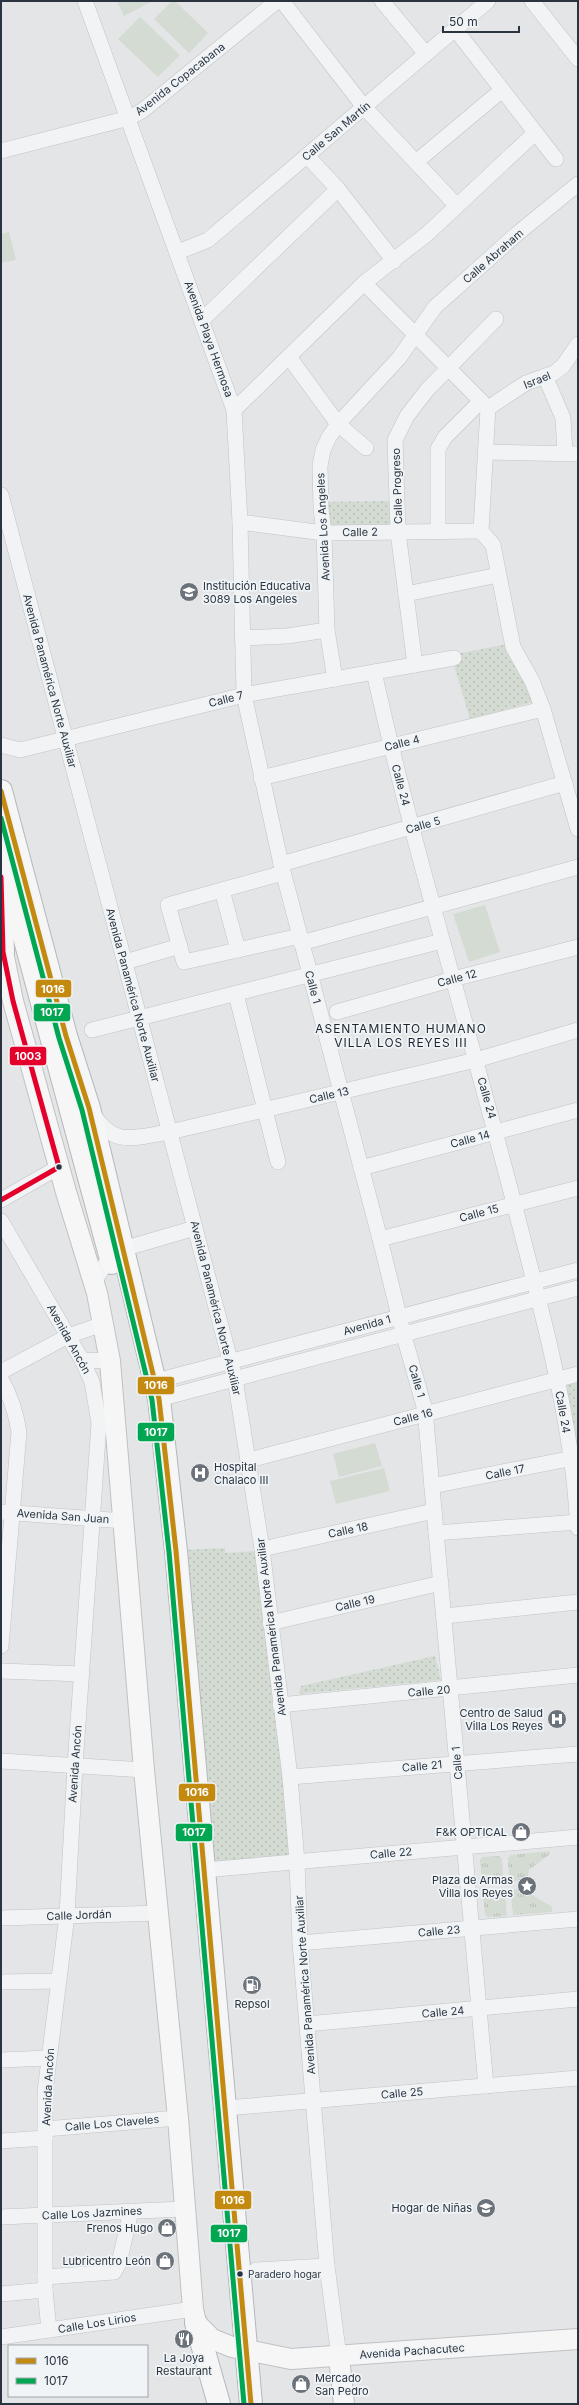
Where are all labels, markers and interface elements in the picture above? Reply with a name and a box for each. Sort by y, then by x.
scale bar [443,8,519,34]
text: 50 m [449,14,478,29]
street label: Avenida Copacabana [132,40,228,118]
street label: Calle San Martín [299,98,373,164]
street label: Calle Abraham [460,226,526,286]
street label: Avenida Playa Hermosa [181,279,237,399]
street label: Israel [521,368,553,392]
street label: Calle Progreso [389,447,405,524]
street label: Avenida Los Angeles [313,472,333,581]
street label: Calle 2 [342,525,378,539]
place label: Institución Educativa 3089 Los Angeles [203,579,311,606]
school or university icon: Institución Educativa 3089 Los Angeles [178,581,200,603]
street label: Avenida Panamérica Norte Auxiliar [20,592,80,770]
street label: Calle 7 [207,688,245,710]
street label: Calle 4 [383,732,421,754]
street label: Calle 24 [389,763,413,807]
street label: Calle 5 [404,813,442,837]
street label: Avenida Panamérica Norte Auxiliar [103,906,163,1084]
street label: Calle 12 [436,966,478,990]
street label: Calle 1 [302,969,324,1005]
line badge: 1016 [35,979,72,998]
text: 1016 [41,982,65,996]
line badge: 1017 [33,1003,71,1022]
text: 1017 [40,1005,64,1019]
district label: ASENTAMIENTO HUMANO VILLA LOS REYES III [315,1021,487,1050]
line badge: 1003 [9,1046,47,1066]
text: 1003 [15,1049,41,1063]
street label: Calle 24 [474,1076,500,1120]
street label: Calle 13 [308,1084,350,1106]
street label: Calle 14 [449,1127,491,1151]
unlabelled marker [54,1162,64,1172]
street label: Calle 15 [458,1201,501,1225]
street label: Avenida Panamérica Norte Auxiliar [187,1219,245,1397]
street label: Avenida Ancón [44,1302,94,1376]
street label: Avenida 1 [342,1312,392,1338]
street label: Calle 1 [406,1363,428,1399]
line badge: 1016 [137,1376,175,1395]
text: 1016 [144,1378,168,1392]
street label: Calle 24 [552,1390,574,1434]
street label: Calle 16 [392,1405,434,1429]
line badge: 1017 [137,1422,175,1442]
text: 1017 [144,1425,168,1439]
place label: Hospital Chalaco III [214,1460,268,1487]
street label: Calle 17 [484,1461,526,1483]
hospital icon: Hospital Chalaco III [189,1462,211,1484]
street label: Avenida San Juan [16,1506,110,1526]
street label: Calle 18 [327,1519,369,1541]
street label: Avenida Panamérica Norte Auxiliar [253,1537,289,1717]
street label: Calle 19 [334,1592,376,1614]
street label: Calle 20 [407,1682,451,1700]
place label: Centro de Salud Villa Los Reyes [459,1706,543,1733]
hospital icon: Centro de Salud Villa Los Reyes [546,1708,568,1730]
street label: Avenida Ancón [65,1725,85,1803]
street label: Calle 1 [449,1746,465,1780]
street label: Calle 21 [401,1757,443,1775]
line badge: 1016 [178,1783,216,1802]
text: 1016 [185,1785,209,1799]
shop icon: F&K OPTICAL [510,1821,532,1843]
line badge: 1017 [175,1823,213,1842]
text: 1017 [182,1825,206,1839]
place label: F&K OPTICAL [436,1825,507,1839]
street label: Calle 22 [369,1844,413,1862]
place label: Plaza de Armas Villa los Reyes [432,1873,513,1900]
place icon: Plaza de Armas Villa los Reyes [516,1875,538,1897]
street label: Avenida Panamérica Norte Auxiliar [292,1895,318,2075]
street label: Calle Jordán [46,1907,112,1923]
street label: Calle 23 [417,1922,461,1940]
fuel station icon: Repsol [241,1974,263,1996]
place label: Repsol [234,1997,270,2011]
street label: Calle 24 [421,2003,465,2021]
street label: Avenida Ancón [39,2048,57,2126]
street label: Calle 25 [380,2084,424,2102]
street label: Calle Los Claveles [64,2112,160,2134]
line badge: 1016 [214,2190,252,2210]
text: 1016 [221,2193,245,2207]
school or university icon: Hogar de Niñas [475,2197,497,2219]
place label: Hogar de Niñas [391,2201,472,2215]
street label: Calle Los Jazmines [42,2203,143,2223]
shop icon: Frenos Hugo [156,2217,178,2239]
place label: Frenos Hugo [86,2221,153,2235]
line badge: 1017 [210,2224,248,2243]
text: 1017 [217,2226,241,2240]
shop icon: Lubricentro León [154,2250,176,2272]
place label: Lubricentro León [62,2254,151,2268]
place label: Paradero hogar [248,2268,321,2280]
marker: Paradero hogar [235,2269,245,2279]
street label: Calle Los Lirios [57,2310,137,2336]
restaurant icon: La Joya Restaurant [173,2328,195,2350]
street label: Avenida Pachacutec [359,2340,465,2362]
legend [8,2345,148,2397]
place label: La Joya Restaurant [156,2351,212,2378]
text: 1016 [44,2353,69,2368]
place label: Mercado San Pedro [315,2371,369,2398]
text: 1017 [44,2373,68,2388]
shop icon: Mercado San Pedro [290,2373,312,2395]

